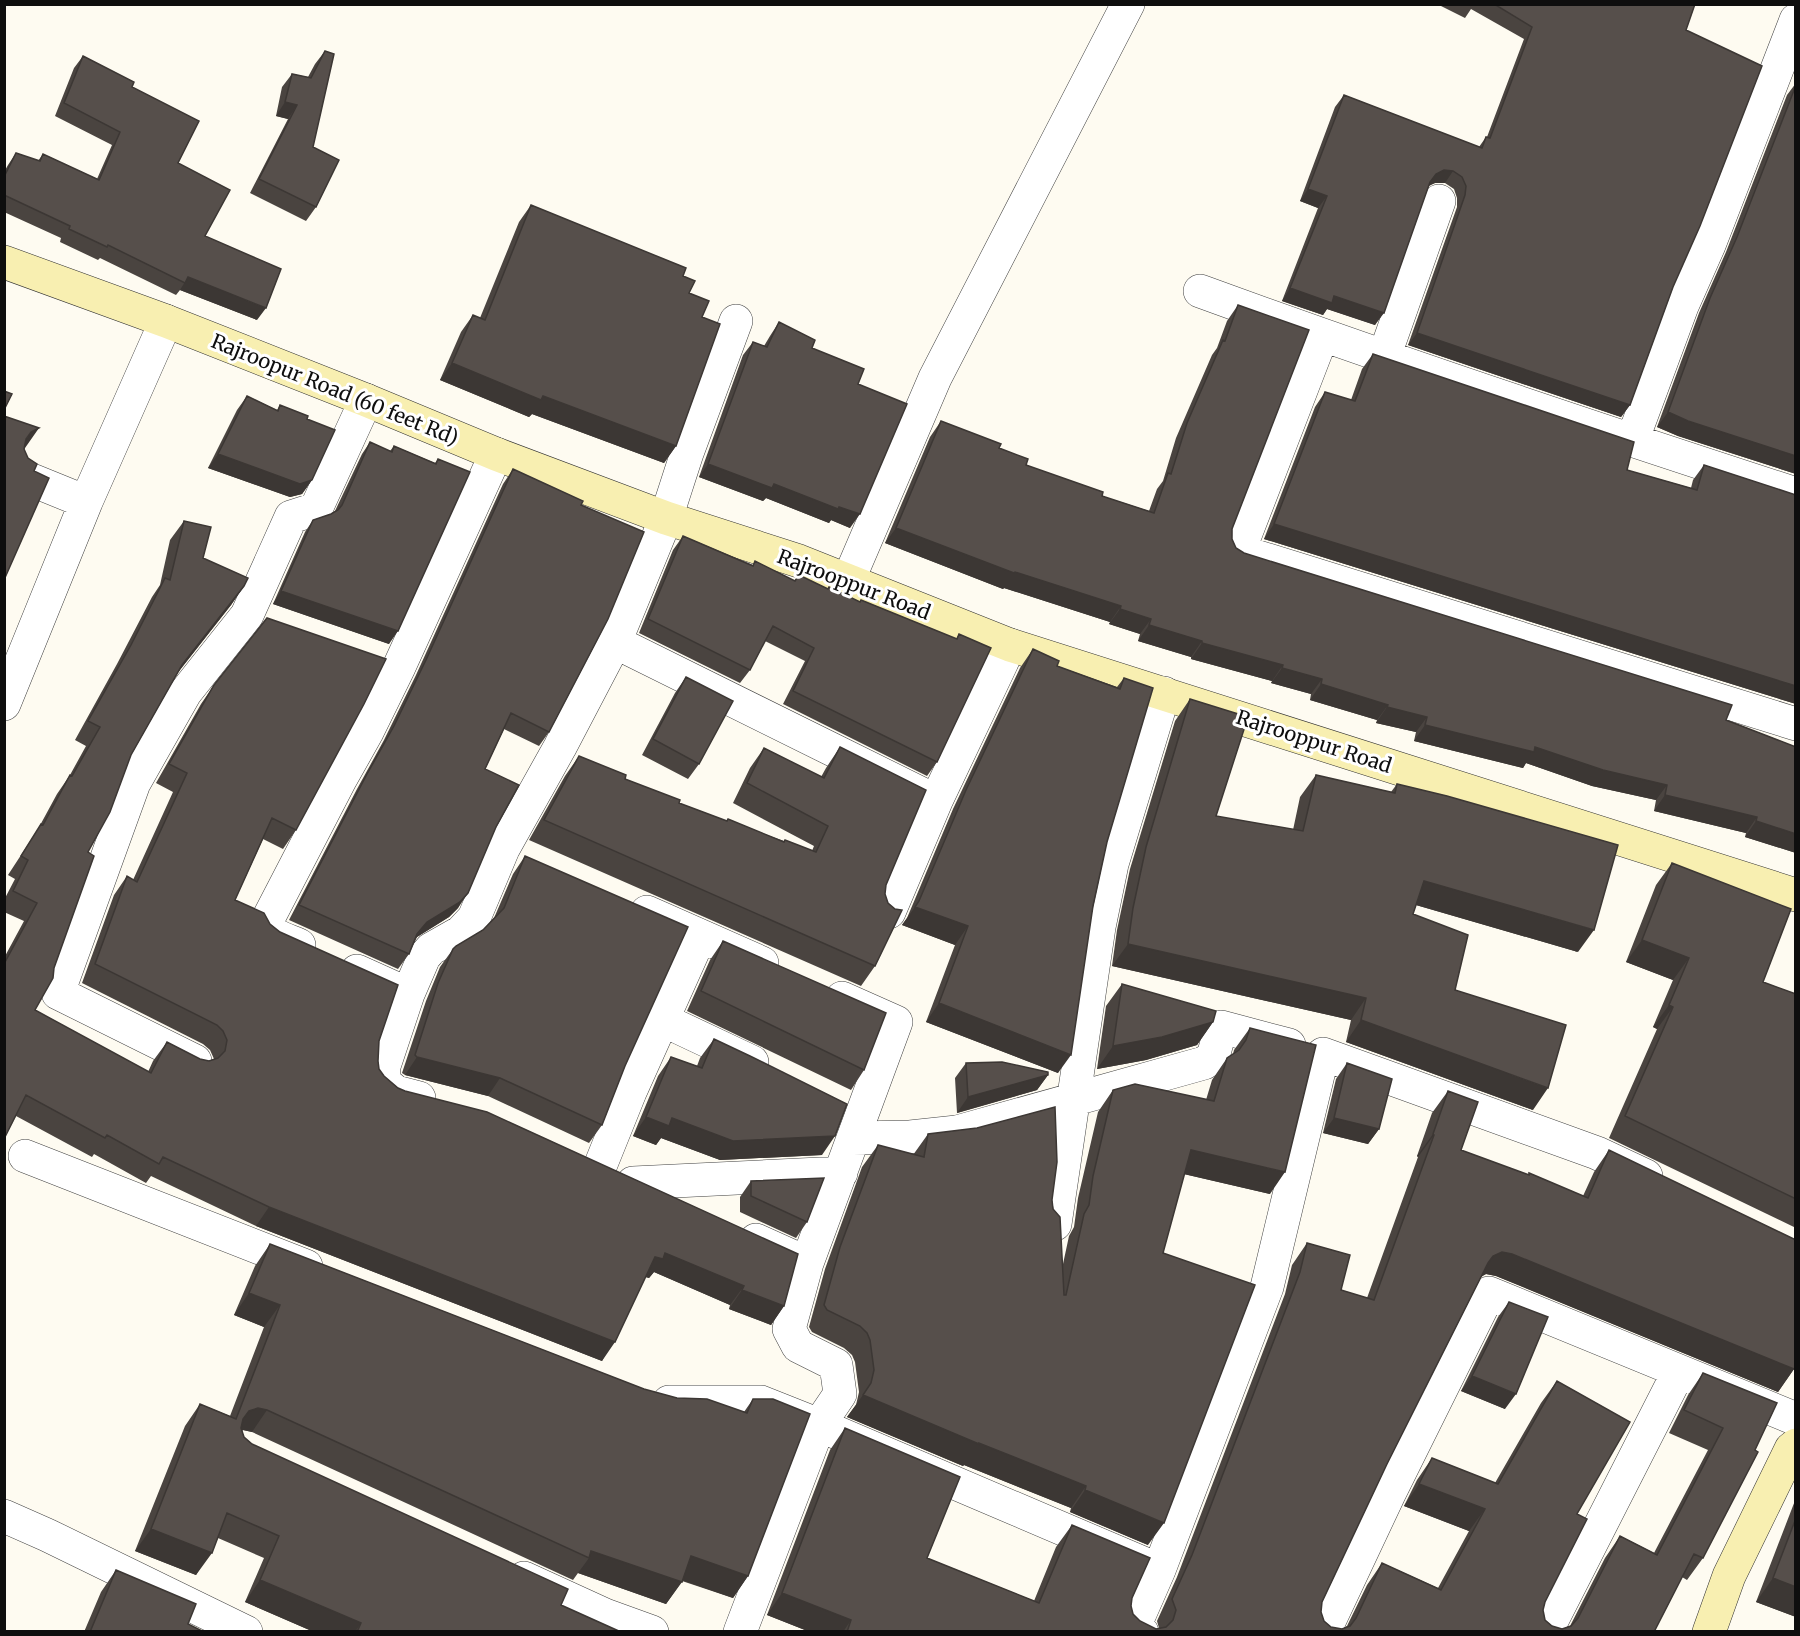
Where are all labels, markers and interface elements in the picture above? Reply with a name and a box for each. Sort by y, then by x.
street label: Rajroopur Road (60 feet Rd) [208,328,462,450]
street label: Rajrooppur Road [774,543,934,625]
street label: Rajrooppur Road [1233,704,1395,778]

